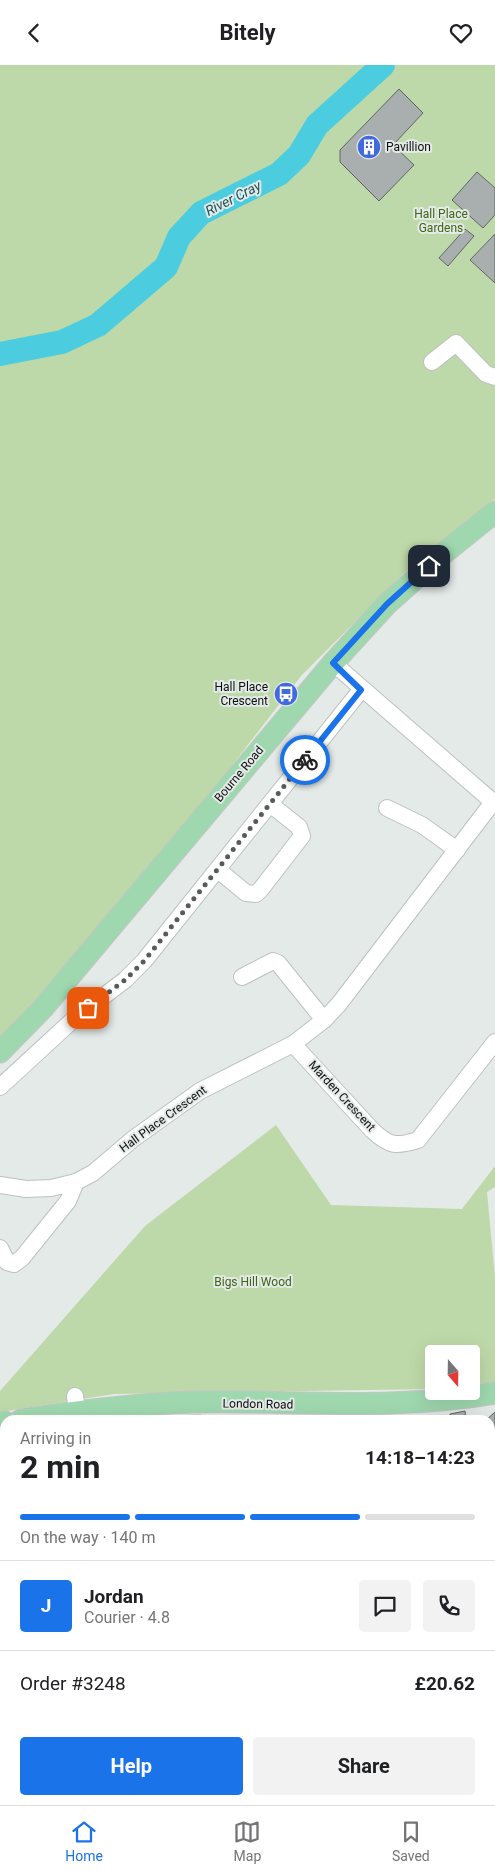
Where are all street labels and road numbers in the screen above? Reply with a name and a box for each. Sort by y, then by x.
street label: Bourne Road [212,743,266,805]
street label: Marden Crescent [306,1058,378,1134]
street label: Hall Place Crescent [117,1083,209,1155]
street label: London Road [223,1396,293,1412]

